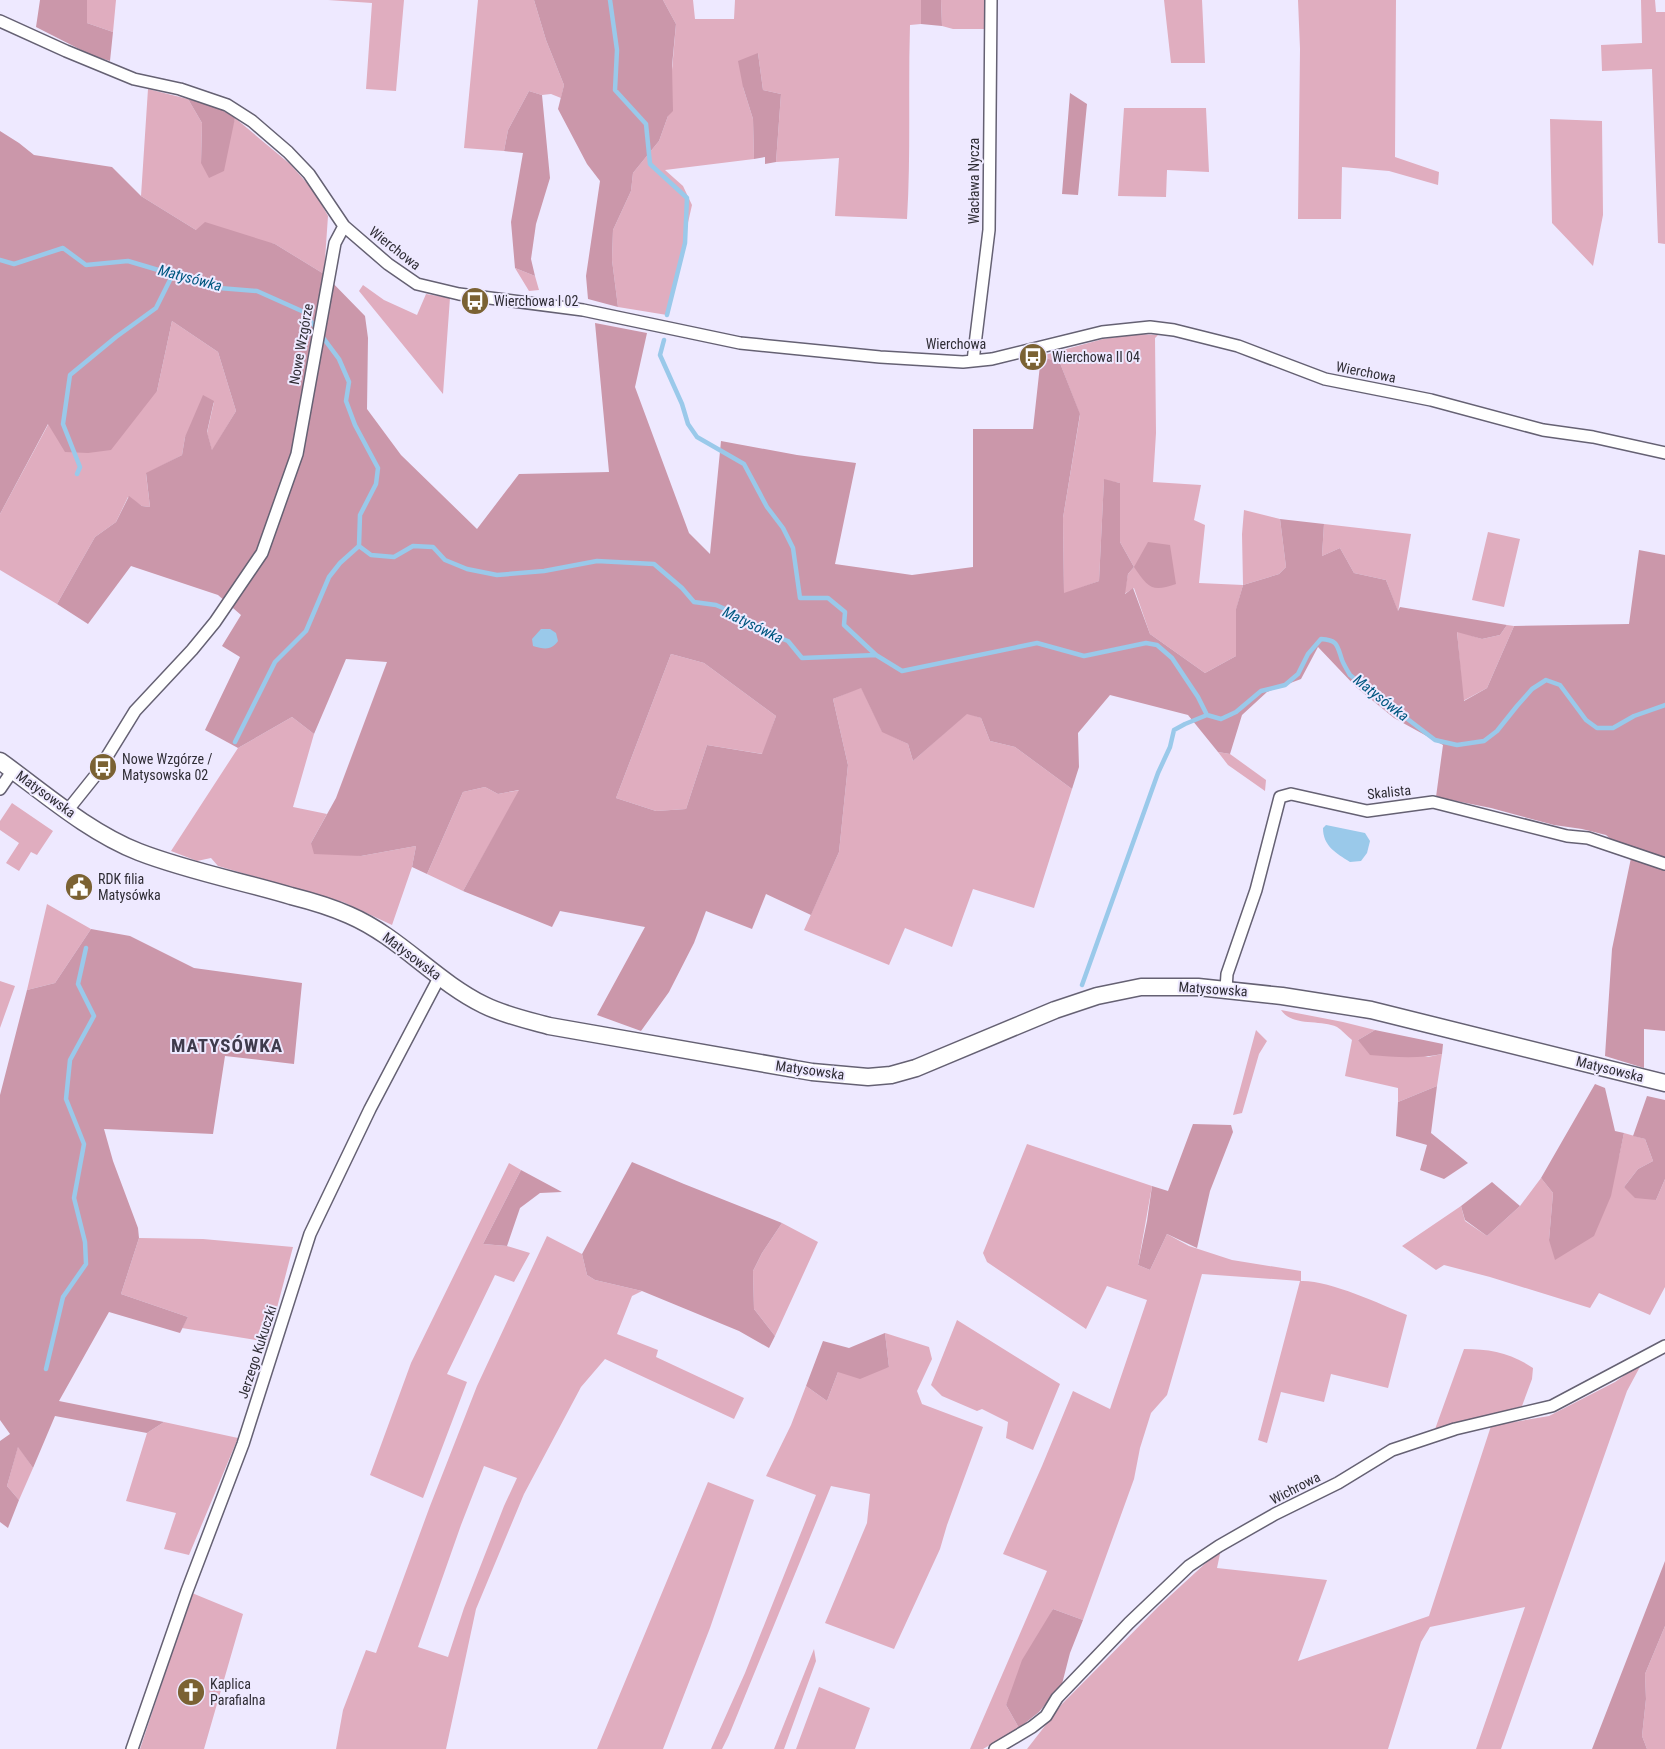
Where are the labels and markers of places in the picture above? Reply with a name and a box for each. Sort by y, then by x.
bus stop icon: Wierchowa I 02 [460,286,490,316]
place label: Wierchowa I 02 [494,293,578,309]
bus stop icon: Wierchowa II 04 [1018,342,1048,372]
place label: Wierchowa II 04 [1052,349,1140,365]
place label: Nowe Wzgórze / Matysowska 02 [122,751,212,783]
bus stop icon: Nowe Wzgórze / Matysowska 02 [88,752,118,782]
place label: RDK filia Matysówka [98,871,161,903]
public building icon: RDK filia Matysówka [64,872,94,902]
place label: Kaplica Parafialna [210,1676,265,1708]
church icon: Kaplica Parafialna [176,1677,206,1707]

